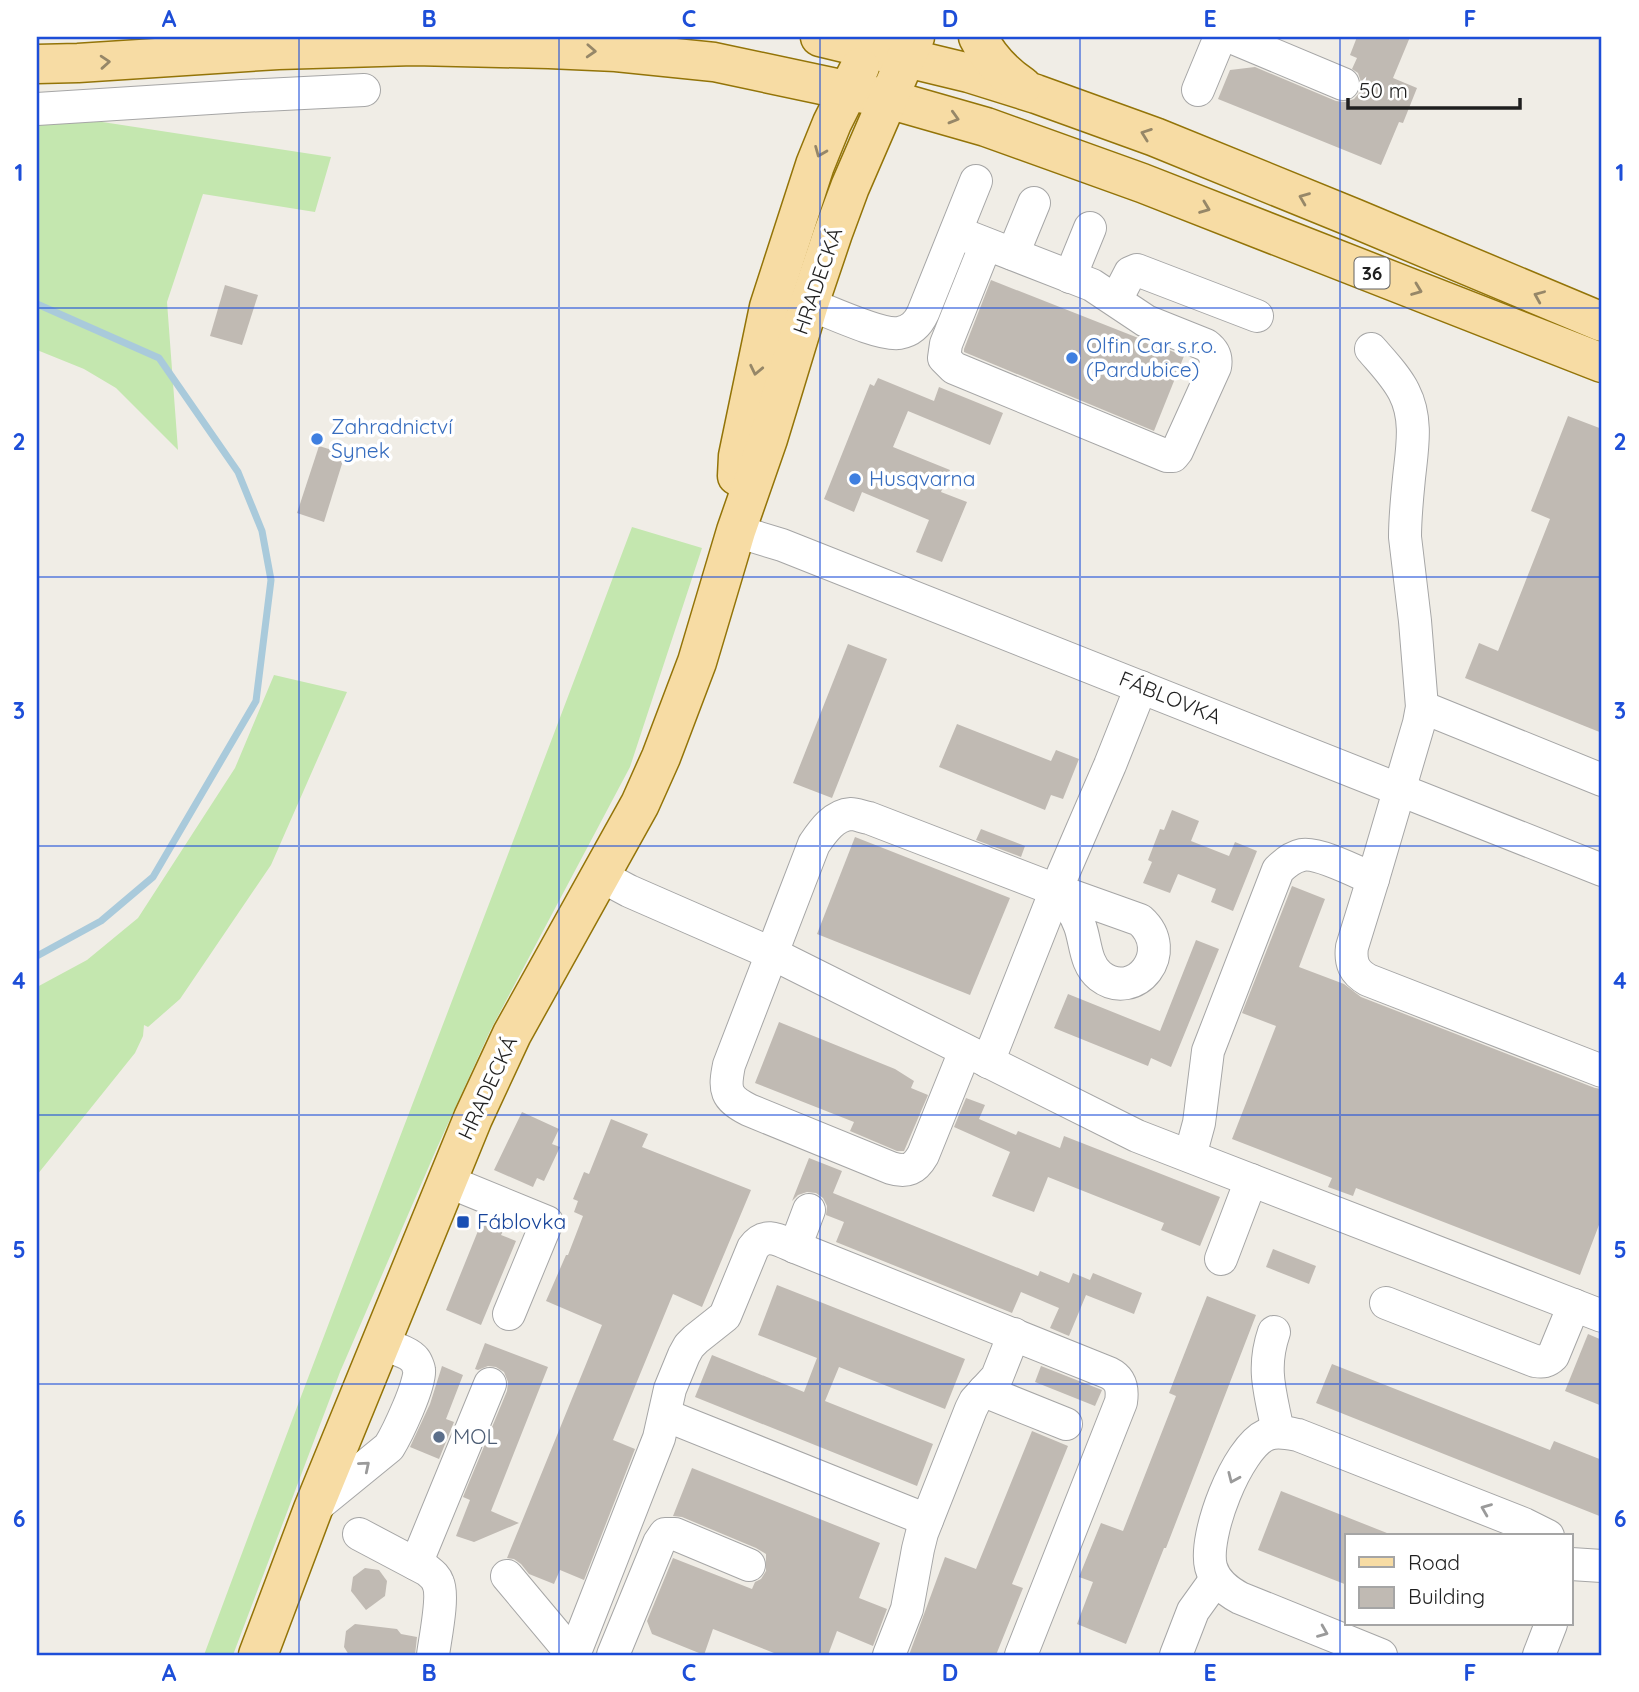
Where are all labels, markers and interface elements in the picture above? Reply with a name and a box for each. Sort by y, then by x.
text: A [162,4,177,33]
text: B [421,4,437,33]
text: C [682,4,696,33]
text: D [942,4,958,33]
text: E [1203,4,1217,33]
text: F [1464,4,1476,33]
one-way arrow [586,43,597,58]
one-way arrow [100,54,111,69]
scale bar [1348,66,1520,110]
text: 50 m [1359,77,1408,103]
one-way arrow [947,109,959,124]
one-way arrow [1140,128,1152,142]
one-way arrow [814,145,828,158]
text: 1 [15,158,23,187]
text: 1 [1616,158,1624,187]
one-way arrow [1299,192,1312,206]
one-way arrow [1199,199,1211,213]
street label: HRADECKÁ [787,224,847,338]
road number: 36 [1354,258,1390,288]
one-way arrow [1411,282,1423,296]
one-way arrow [1534,291,1546,305]
place label: Olfin Car s.r.o. (Pardubice) [1086,332,1217,382]
marker: Olfin Car s.r.o. (Pardubice) [1064,350,1080,366]
one-way arrow [749,364,764,376]
place label: Zahradnictví Synek [331,413,453,463]
text: 2 [12,427,26,456]
text: 2 [1613,427,1627,456]
marker: Zahradnictví Synek [309,431,325,447]
place label: Husqvarna [869,465,975,491]
marker: Husqvarna [847,471,863,487]
street label: FÁBLOVKA [1116,665,1225,729]
text: 3 [13,696,25,725]
text: 3 [1614,696,1626,725]
text: 4 [12,966,26,995]
text: 4 [1613,966,1627,995]
street label: HRADECKÁ [452,1032,522,1143]
place label: Fáblovka [477,1208,566,1234]
marker: Fáblovka [455,1214,471,1230]
text: 5 [12,1235,26,1264]
text: 5 [1613,1235,1627,1264]
place label: MOL [453,1423,498,1449]
marker: MOL [431,1429,447,1445]
one-way arrow [357,1462,370,1474]
one-way arrow [1227,1471,1241,1483]
one-way arrow [1480,1503,1492,1517]
text: 6 [13,1504,25,1533]
text: 6 [1614,1504,1626,1533]
legend [1345,1534,1572,1626]
text: Road [1408,1549,1460,1575]
text: Building [1408,1583,1485,1609]
one-way arrow [1317,1624,1329,1638]
text: A [162,1658,177,1687]
text: B [421,1658,437,1687]
text: C [682,1658,696,1687]
text: D [942,1658,958,1687]
text: E [1203,1658,1217,1687]
text: F [1464,1658,1476,1687]

